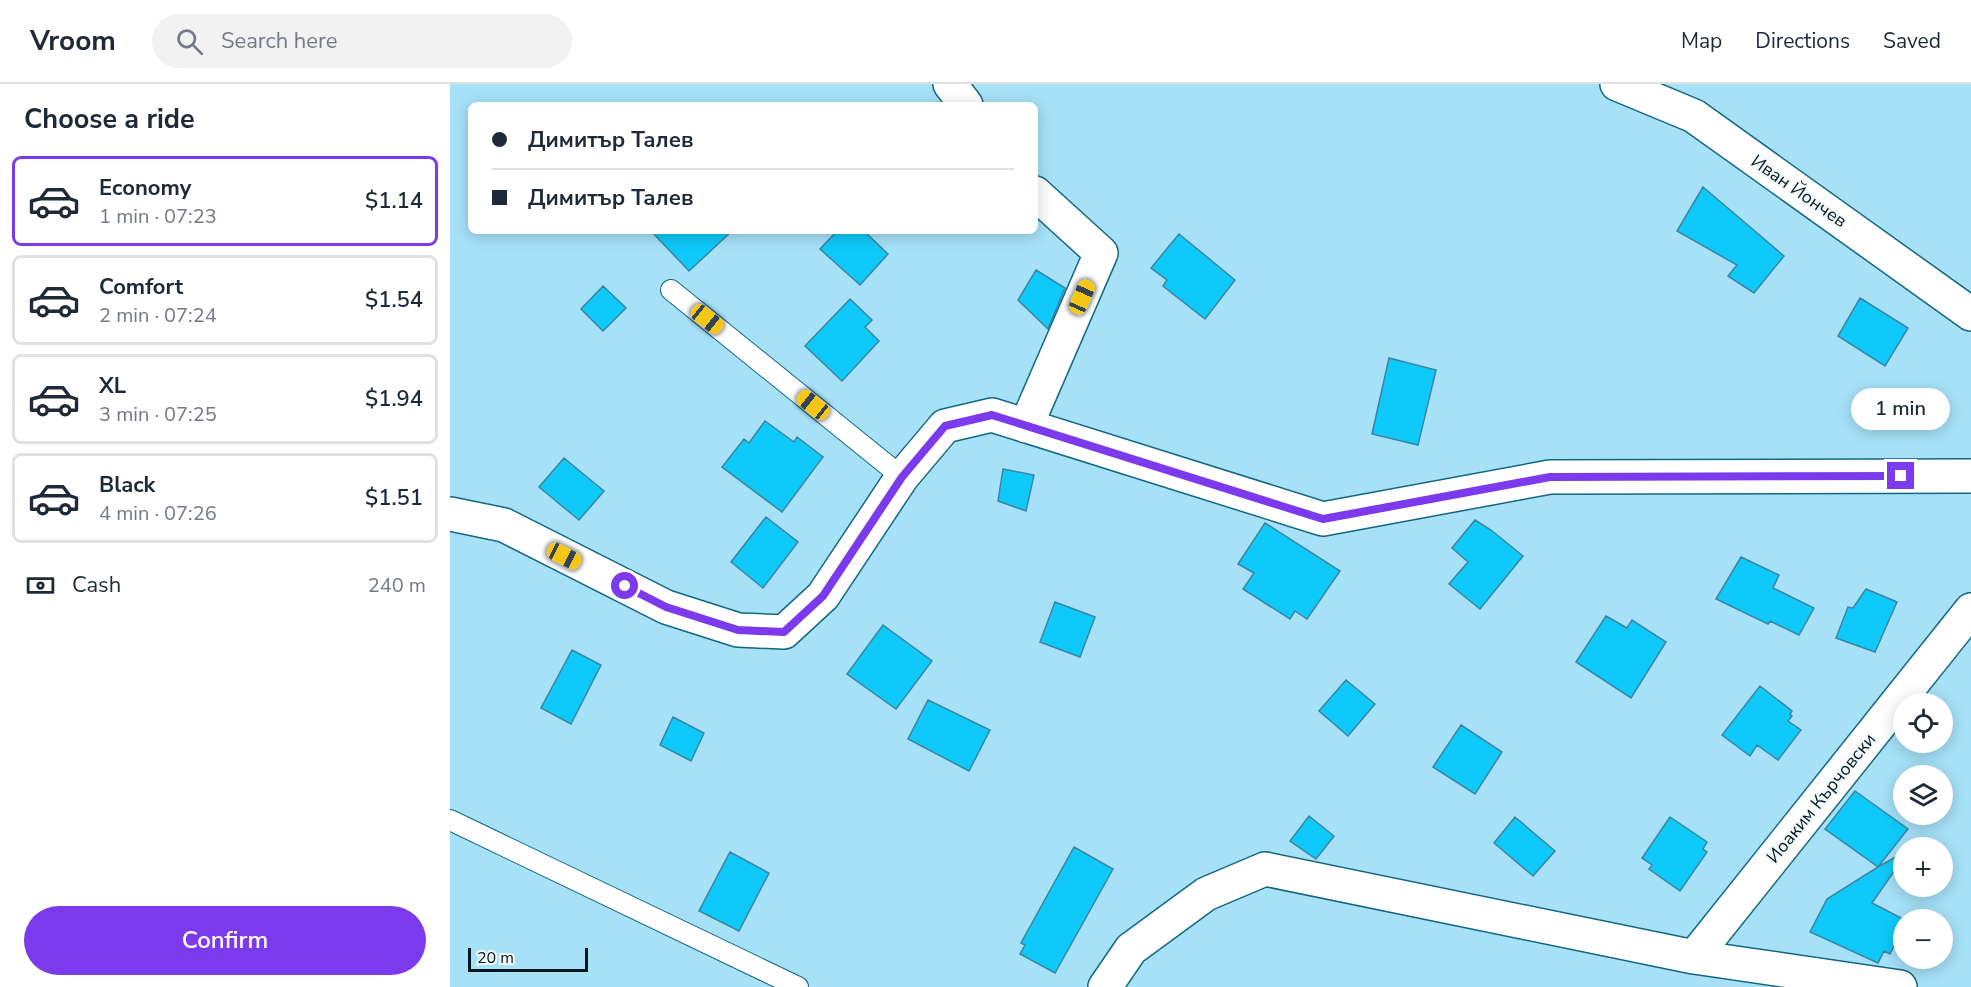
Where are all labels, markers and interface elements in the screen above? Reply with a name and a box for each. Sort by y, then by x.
search box [152,14,572,68]
text: Vroom [30,22,116,60]
icon: search [173,25,206,58]
text: Search here [221,26,338,56]
text: Map [1681,27,1722,55]
text: Directions [1755,27,1850,55]
text: Saved [1883,27,1941,55]
text: Choose a ride [24,101,195,138]
text: Димитър Талев [528,125,693,155]
street label: Иван Йончев [1746,149,1852,233]
text: Economy [99,173,191,203]
icon: car [27,174,81,228]
text: Димитър Талев [528,183,693,213]
text: $1.14 [365,186,423,216]
text: 1 min · 07:23 [99,203,217,230]
text: Comfort [99,272,183,302]
icon: car [27,273,81,327]
car [1066,277,1098,317]
text: $1.54 [365,285,423,315]
car [687,301,727,337]
text: 2 min · 07:24 [99,302,217,329]
text: XL [99,371,126,401]
icon: car [27,372,81,426]
text: $1.94 [365,384,423,414]
car [793,387,833,423]
callout: 1 min [1852,389,1950,431]
text: 1 min [1875,395,1926,422]
text: 3 min · 07:25 [99,401,217,428]
route end [1887,462,1914,489]
text: Black [99,470,155,500]
icon: car [27,471,81,525]
text: $1.51 [365,483,423,513]
text: 4 min · 07:26 [99,500,217,527]
car [544,540,584,572]
icon: cash [24,569,57,602]
text: Cash [72,570,121,600]
text: 240 m [368,572,426,599]
route start [611,572,638,599]
map controls [1893,693,1953,969]
button: locate [1893,693,1953,753]
street label: Иоаким Кърчовски [1761,728,1881,868]
button: layers [1893,765,1953,825]
button: + [1893,837,1953,897]
button: Confirm [24,906,426,975]
button: − [1893,909,1953,969]
scale bar [468,945,588,972]
text: 20 m [477,947,514,969]

